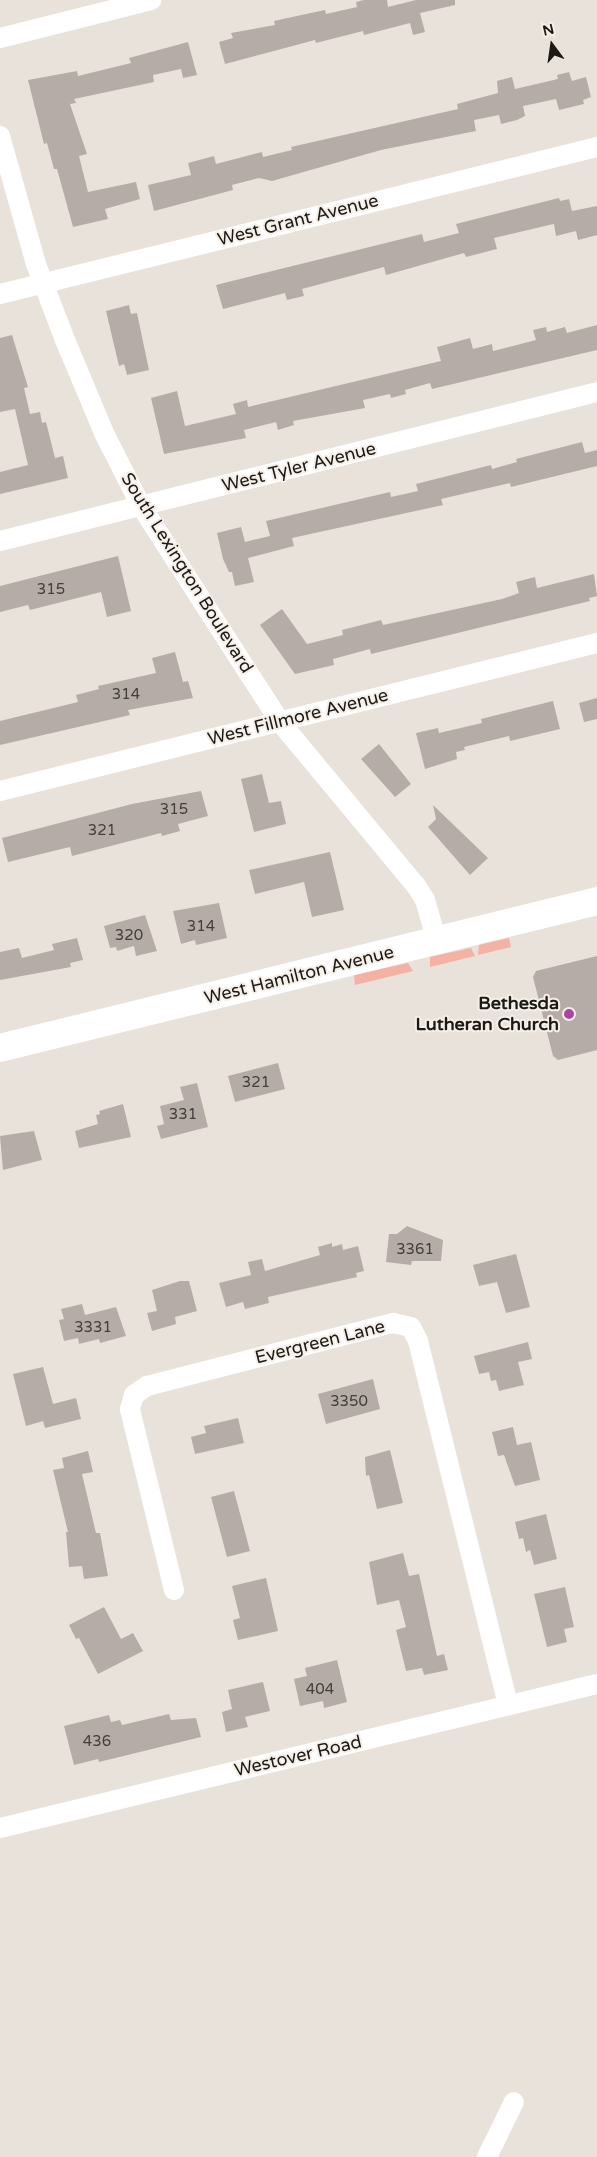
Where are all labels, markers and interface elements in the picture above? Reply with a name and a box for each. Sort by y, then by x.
north arrow [527,20,577,70]
text: N [541,20,556,40]
street label: West Grant Avenue [215,190,381,250]
street label: West Tyler Avenue [220,437,378,497]
street label: South Lexington Boulevard [116,469,258,677]
house number: 315 [37,581,65,599]
street label: West Fillmore Avenue [206,684,390,750]
house number: 314 [112,686,140,704]
house number: 315 [160,801,188,819]
house number: 321 [88,822,116,840]
house number: 314 [187,918,215,936]
house number: 320 [115,927,143,945]
street label: West Hamilton Avenue [202,941,396,1009]
place label: Bethesda Lutheran Church [415,993,559,1036]
marker: Bethesda Lutheran Church [563,1008,575,1020]
house number: 321 [242,1074,270,1092]
house number: 331 [169,1106,197,1124]
house number: 3361 [396,1241,434,1259]
street label: Evergreen Lane [253,1315,387,1369]
house number: 3331 [74,1319,112,1337]
house number: 3350 [330,1393,368,1411]
house number: 404 [306,1681,334,1699]
street label: Westover Road [232,1731,364,1781]
house number: 436 [83,1733,111,1751]

